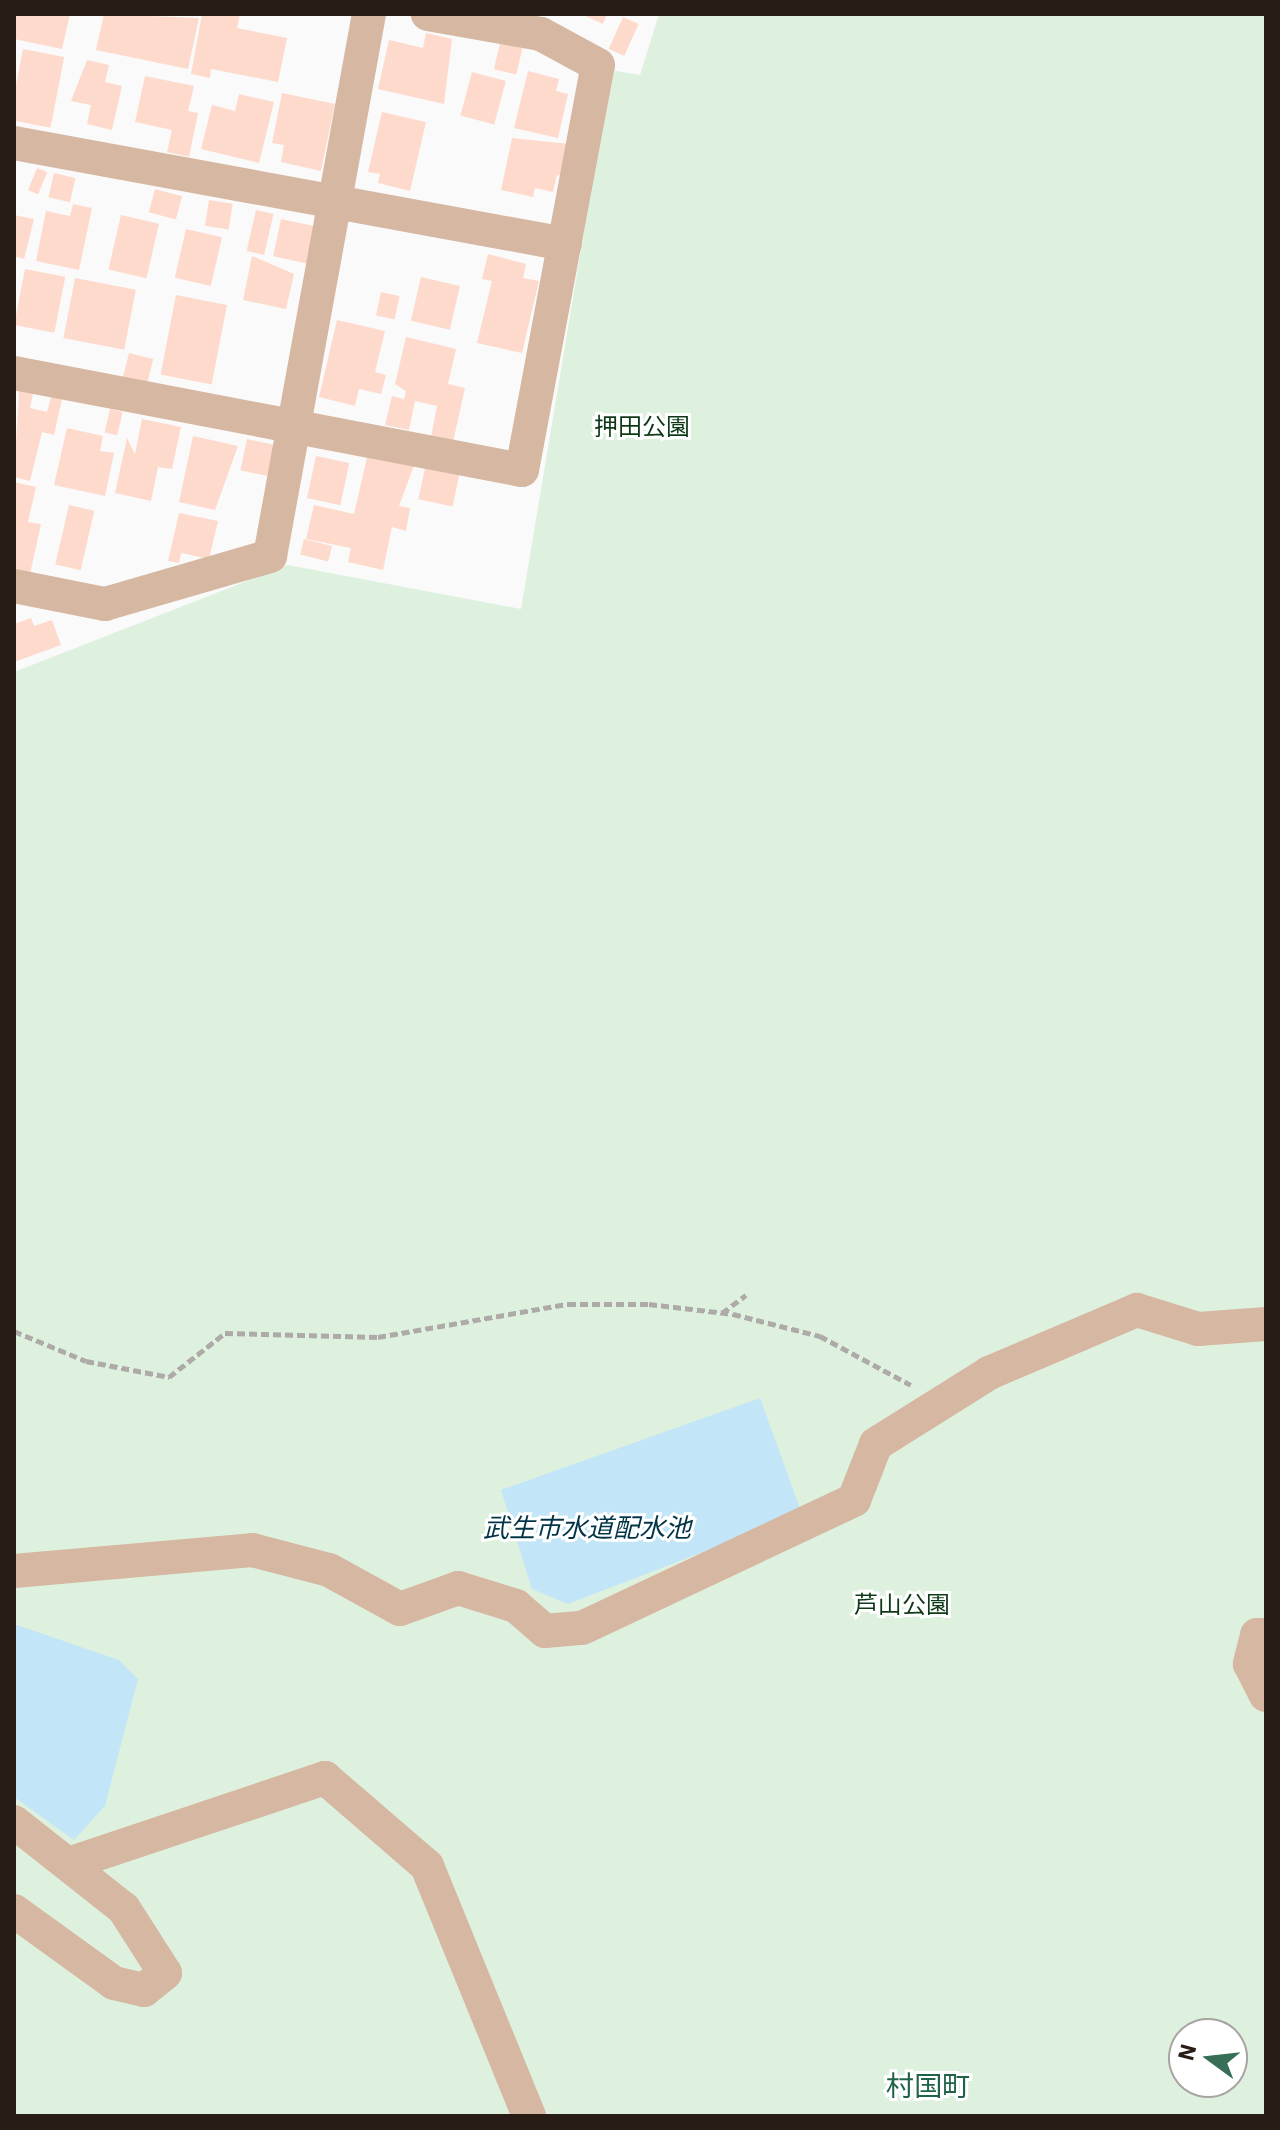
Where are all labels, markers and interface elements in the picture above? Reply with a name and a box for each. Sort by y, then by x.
park label: 押田公園 [594,413,690,441]
water label: 武生市水道配水池 [483,1512,691,1544]
park label: 芦山公園 [854,1591,950,1619]
north arrow [1168,2018,1248,2098]
text: N [1170,2041,1202,2064]
district label: 村国町 [886,2069,970,2103]

